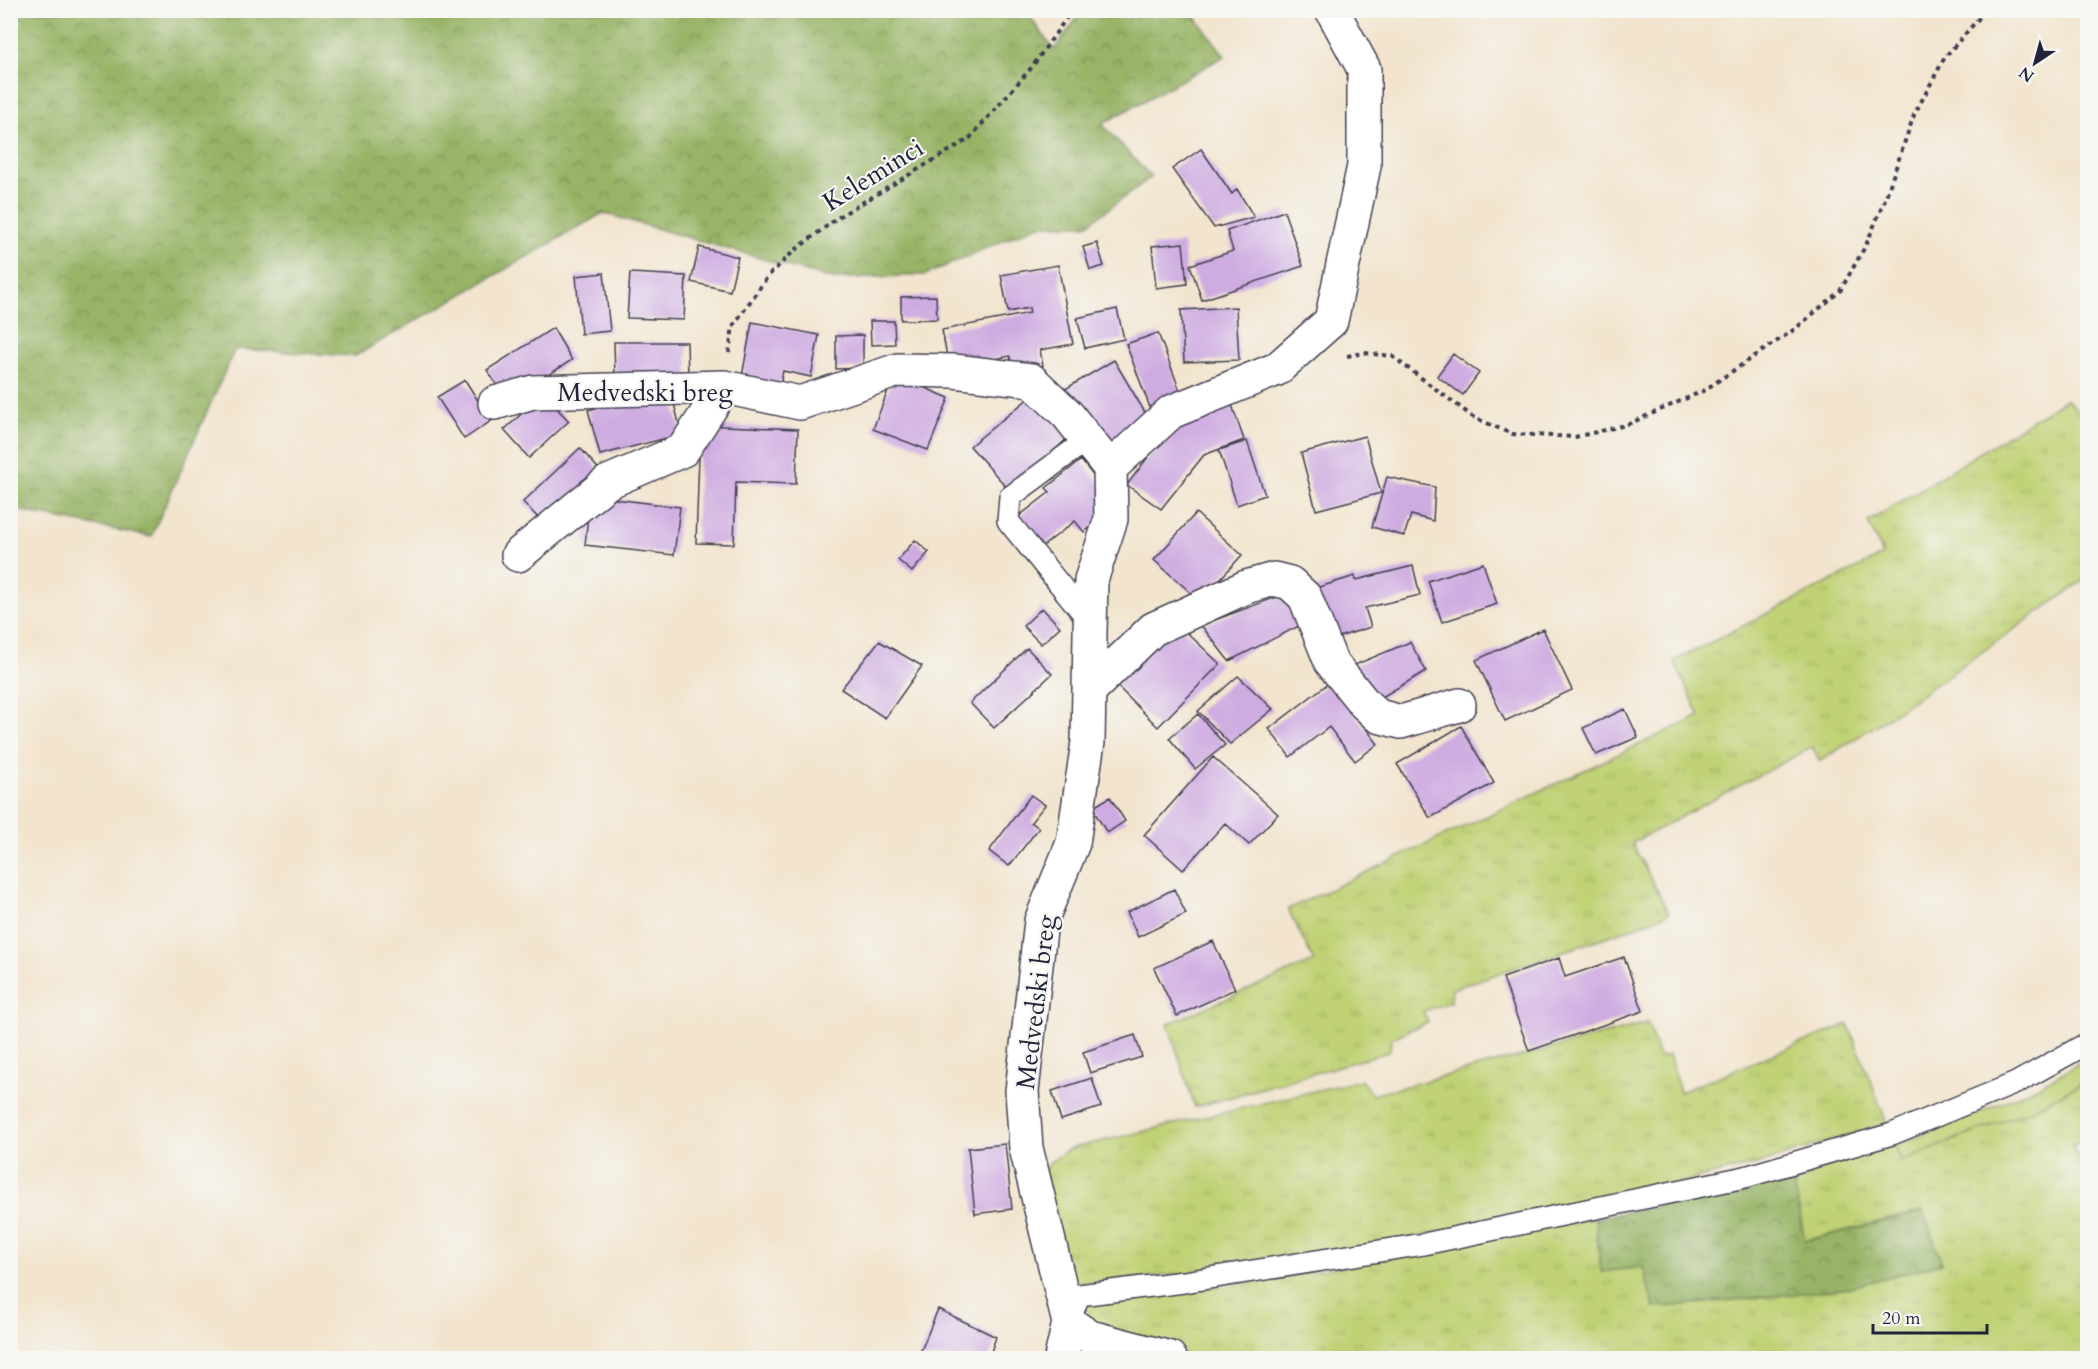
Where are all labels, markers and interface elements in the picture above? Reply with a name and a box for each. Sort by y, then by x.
north arrow [2005,33,2065,93]
text: N [2015,61,2039,87]
street label: Keleminci [816,130,930,220]
street label: Medvedski breg [557,375,733,410]
street label: Medvedski breg [1008,912,1064,1091]
scale bar [1873,1297,1987,1335]
text: 20 m [1882,1306,1921,1331]

